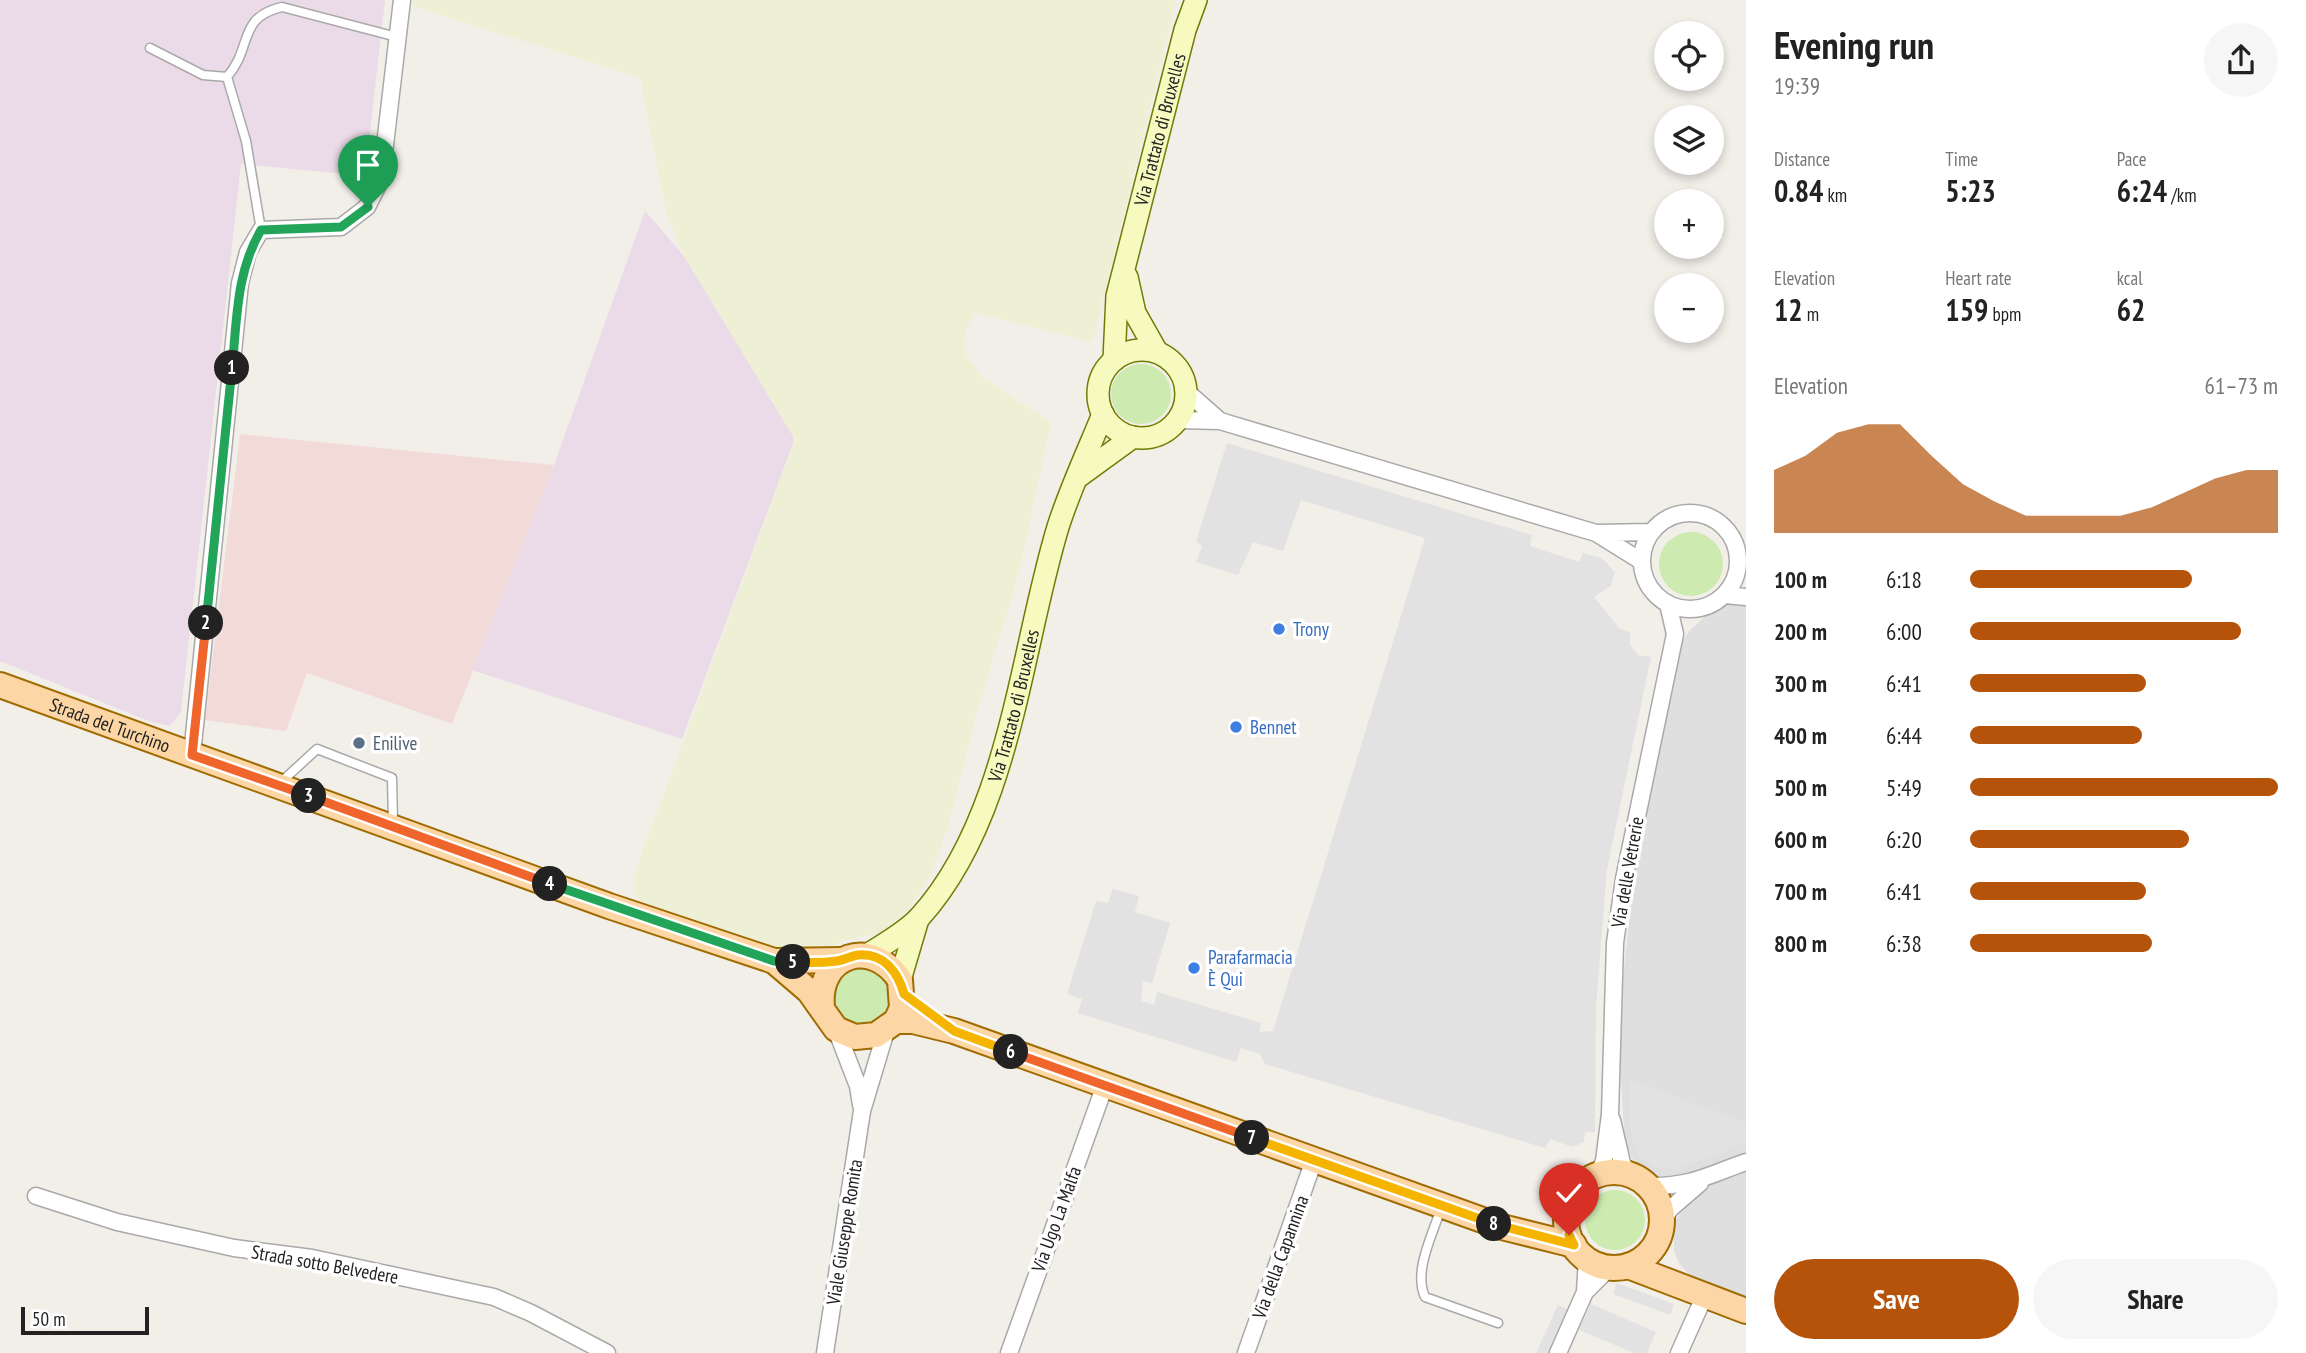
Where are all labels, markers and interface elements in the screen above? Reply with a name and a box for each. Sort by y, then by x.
text: Evening run [1774,20,1934,69]
map controls [1654,21,1724,343]
button: locate [1654,21,1724,91]
button: share [2204,23,2278,97]
street label: Via Trattato di Bruxelles [1128,51,1191,209]
text: 19:39 [1774,71,1820,100]
button: layers [1654,105,1724,175]
pin [338,135,398,207]
icon: arrive [349,146,387,184]
text: Distance [1774,147,1830,171]
text: Time [1945,147,1978,171]
text: Pace [2117,147,2147,171]
text: 0.84 [1774,171,1823,210]
text: 5:23 [1945,171,1996,210]
text: 6:24 [2117,171,2167,210]
text: km [1823,183,1847,207]
text: /km [2167,183,2197,207]
button: + [1654,189,1724,259]
text: Elevation [1774,266,1835,290]
text: Heart rate [1945,266,2012,290]
text: kcal [2117,266,2143,290]
button: − [1654,273,1724,343]
text: 12 [1774,290,1803,329]
text: 159 [1945,290,1988,329]
text: 62 [2117,290,2145,329]
text: m [1803,302,1819,326]
text: bpm [1988,302,2021,326]
pin: 1 [215,350,250,386]
text: 1 [227,355,236,379]
text: Elevation [1774,371,1848,400]
text: 61–73 m [2205,371,2278,400]
text: 100 m [1774,565,1827,594]
text: 6:18 [1886,565,1922,594]
pin: 2 [188,606,224,640]
text: 2 [201,610,210,634]
place label: Trony [1293,617,1330,641]
text: 200 m [1774,617,1827,646]
text: 6:00 [1886,617,1922,646]
marker: Trony [1271,621,1287,637]
street label: Via Trattato di Bruxelles [982,627,1044,786]
text: 300 m [1774,669,1827,698]
text: 6:41 [1886,669,1922,698]
street label: Strada del Turchino [47,692,173,758]
place label: Bennet [1250,715,1297,739]
marker: Bennet [1228,719,1244,735]
text: 400 m [1774,721,1827,750]
text: 6:44 [1886,721,1922,750]
place label: Enilive [373,731,418,755]
marker: Enilive [351,735,367,751]
text: 500 m [1774,773,1827,802]
text: 5:49 [1886,773,1922,802]
pin: 3 [292,778,326,814]
text: 3 [304,783,313,807]
street label: Via delle Vetrerie [1605,815,1649,930]
text: 600 m [1774,825,1827,854]
text: 6:20 [1886,825,1922,854]
pin: 4 [532,866,568,902]
text: 4 [545,871,554,895]
text: 700 m [1774,877,1827,906]
text: 6:41 [1886,877,1922,906]
text: 800 m [1774,929,1827,958]
text: 6:38 [1886,929,1922,958]
pin: 5 [776,944,810,979]
place label: Parafarmacia È Qui [1208,945,1293,991]
text: 5 [788,949,797,973]
marker: Parafarmacia È Qui [1186,960,1202,976]
pin: 6 [993,1034,1028,1070]
text: 6 [1006,1039,1015,1063]
pin: 7 [1234,1120,1270,1156]
text: 7 [1247,1125,1256,1149]
street label: Viale Giuseppe Romita [820,1157,867,1308]
street label: Via Ugo La Malfa [1025,1163,1086,1276]
pin [1539,1163,1599,1235]
icon: check [1550,1174,1588,1212]
street label: Via della Capannina [1246,1192,1313,1323]
pin: 8 [1476,1206,1512,1242]
text: 8 [1489,1211,1498,1235]
street label: Strada sotto Belvedere [250,1239,400,1289]
button: Save [1774,1259,2019,1339]
button: Share [2033,1259,2278,1339]
scale bar [21,1304,149,1336]
text: 50 m [32,1307,66,1331]

